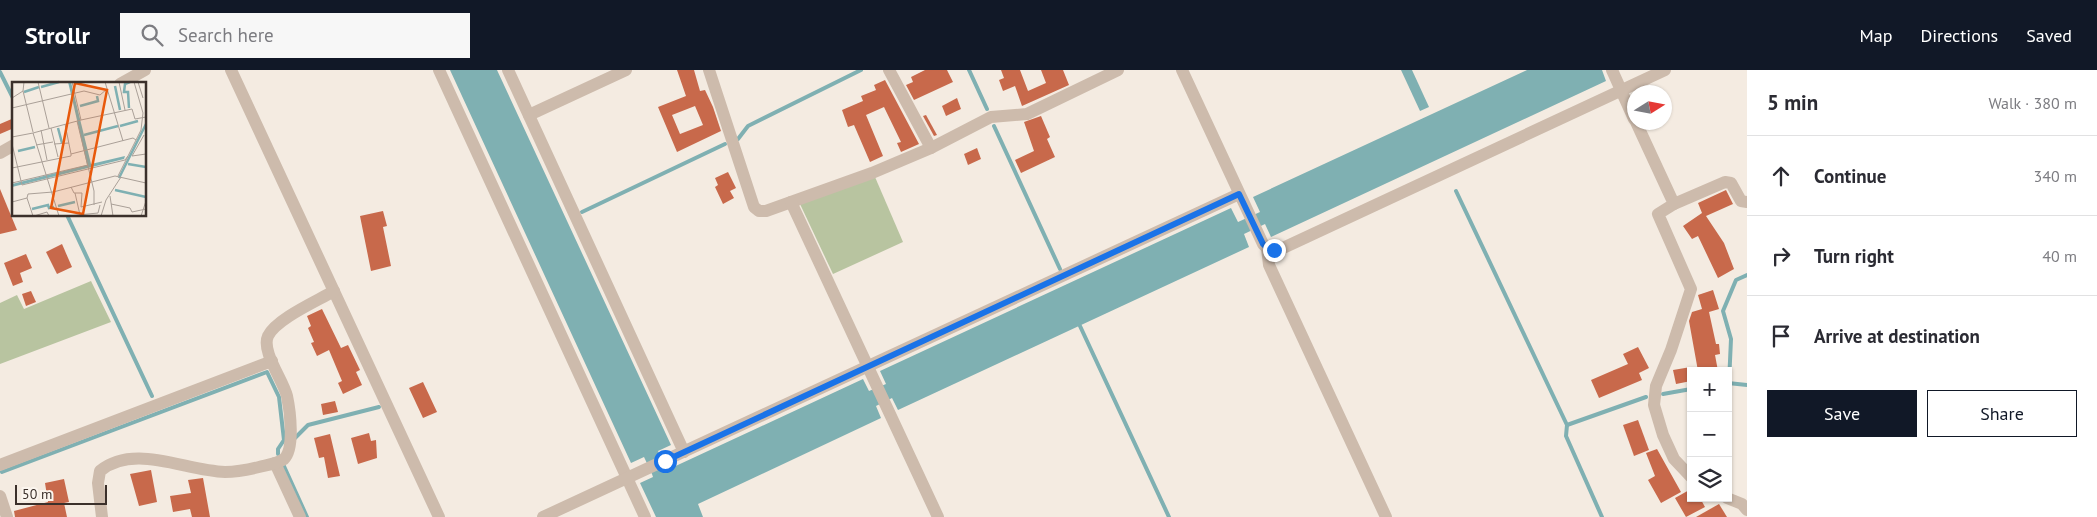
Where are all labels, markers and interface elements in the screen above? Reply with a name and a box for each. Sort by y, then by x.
search box [120,13,470,58]
text: Strollr [25,20,90,51]
icon: search [138,21,166,49]
text: Search here [178,23,274,47]
text: Map [1860,24,1892,47]
text: Directions [1920,24,1998,47]
text: Saved [2026,24,2072,47]
inset map [12,82,146,216]
north arrow [1627,85,1672,130]
text: 5 min [1767,89,1818,116]
text: Walk · 380 m [1988,93,2077,113]
icon: ahead [1767,162,1795,190]
text: Continue [1814,164,1886,188]
text: 340 m [2034,166,2077,186]
route end [1263,239,1286,262]
icon: right [1767,242,1795,270]
text: Turn right [1814,244,1894,268]
text: 40 m [2042,246,2077,266]
icon: arrive [1767,322,1795,350]
text: Arrive at destination [1814,324,1980,348]
map controls [1687,367,1732,502]
button: + [1687,367,1732,412]
button: Save [1767,390,1917,437]
button: Share [1927,390,2077,437]
button: − [1687,412,1732,457]
route start [654,450,677,473]
button: layers [1687,457,1732,502]
scale bar [15,482,108,505]
text: 50 m [22,485,52,503]

